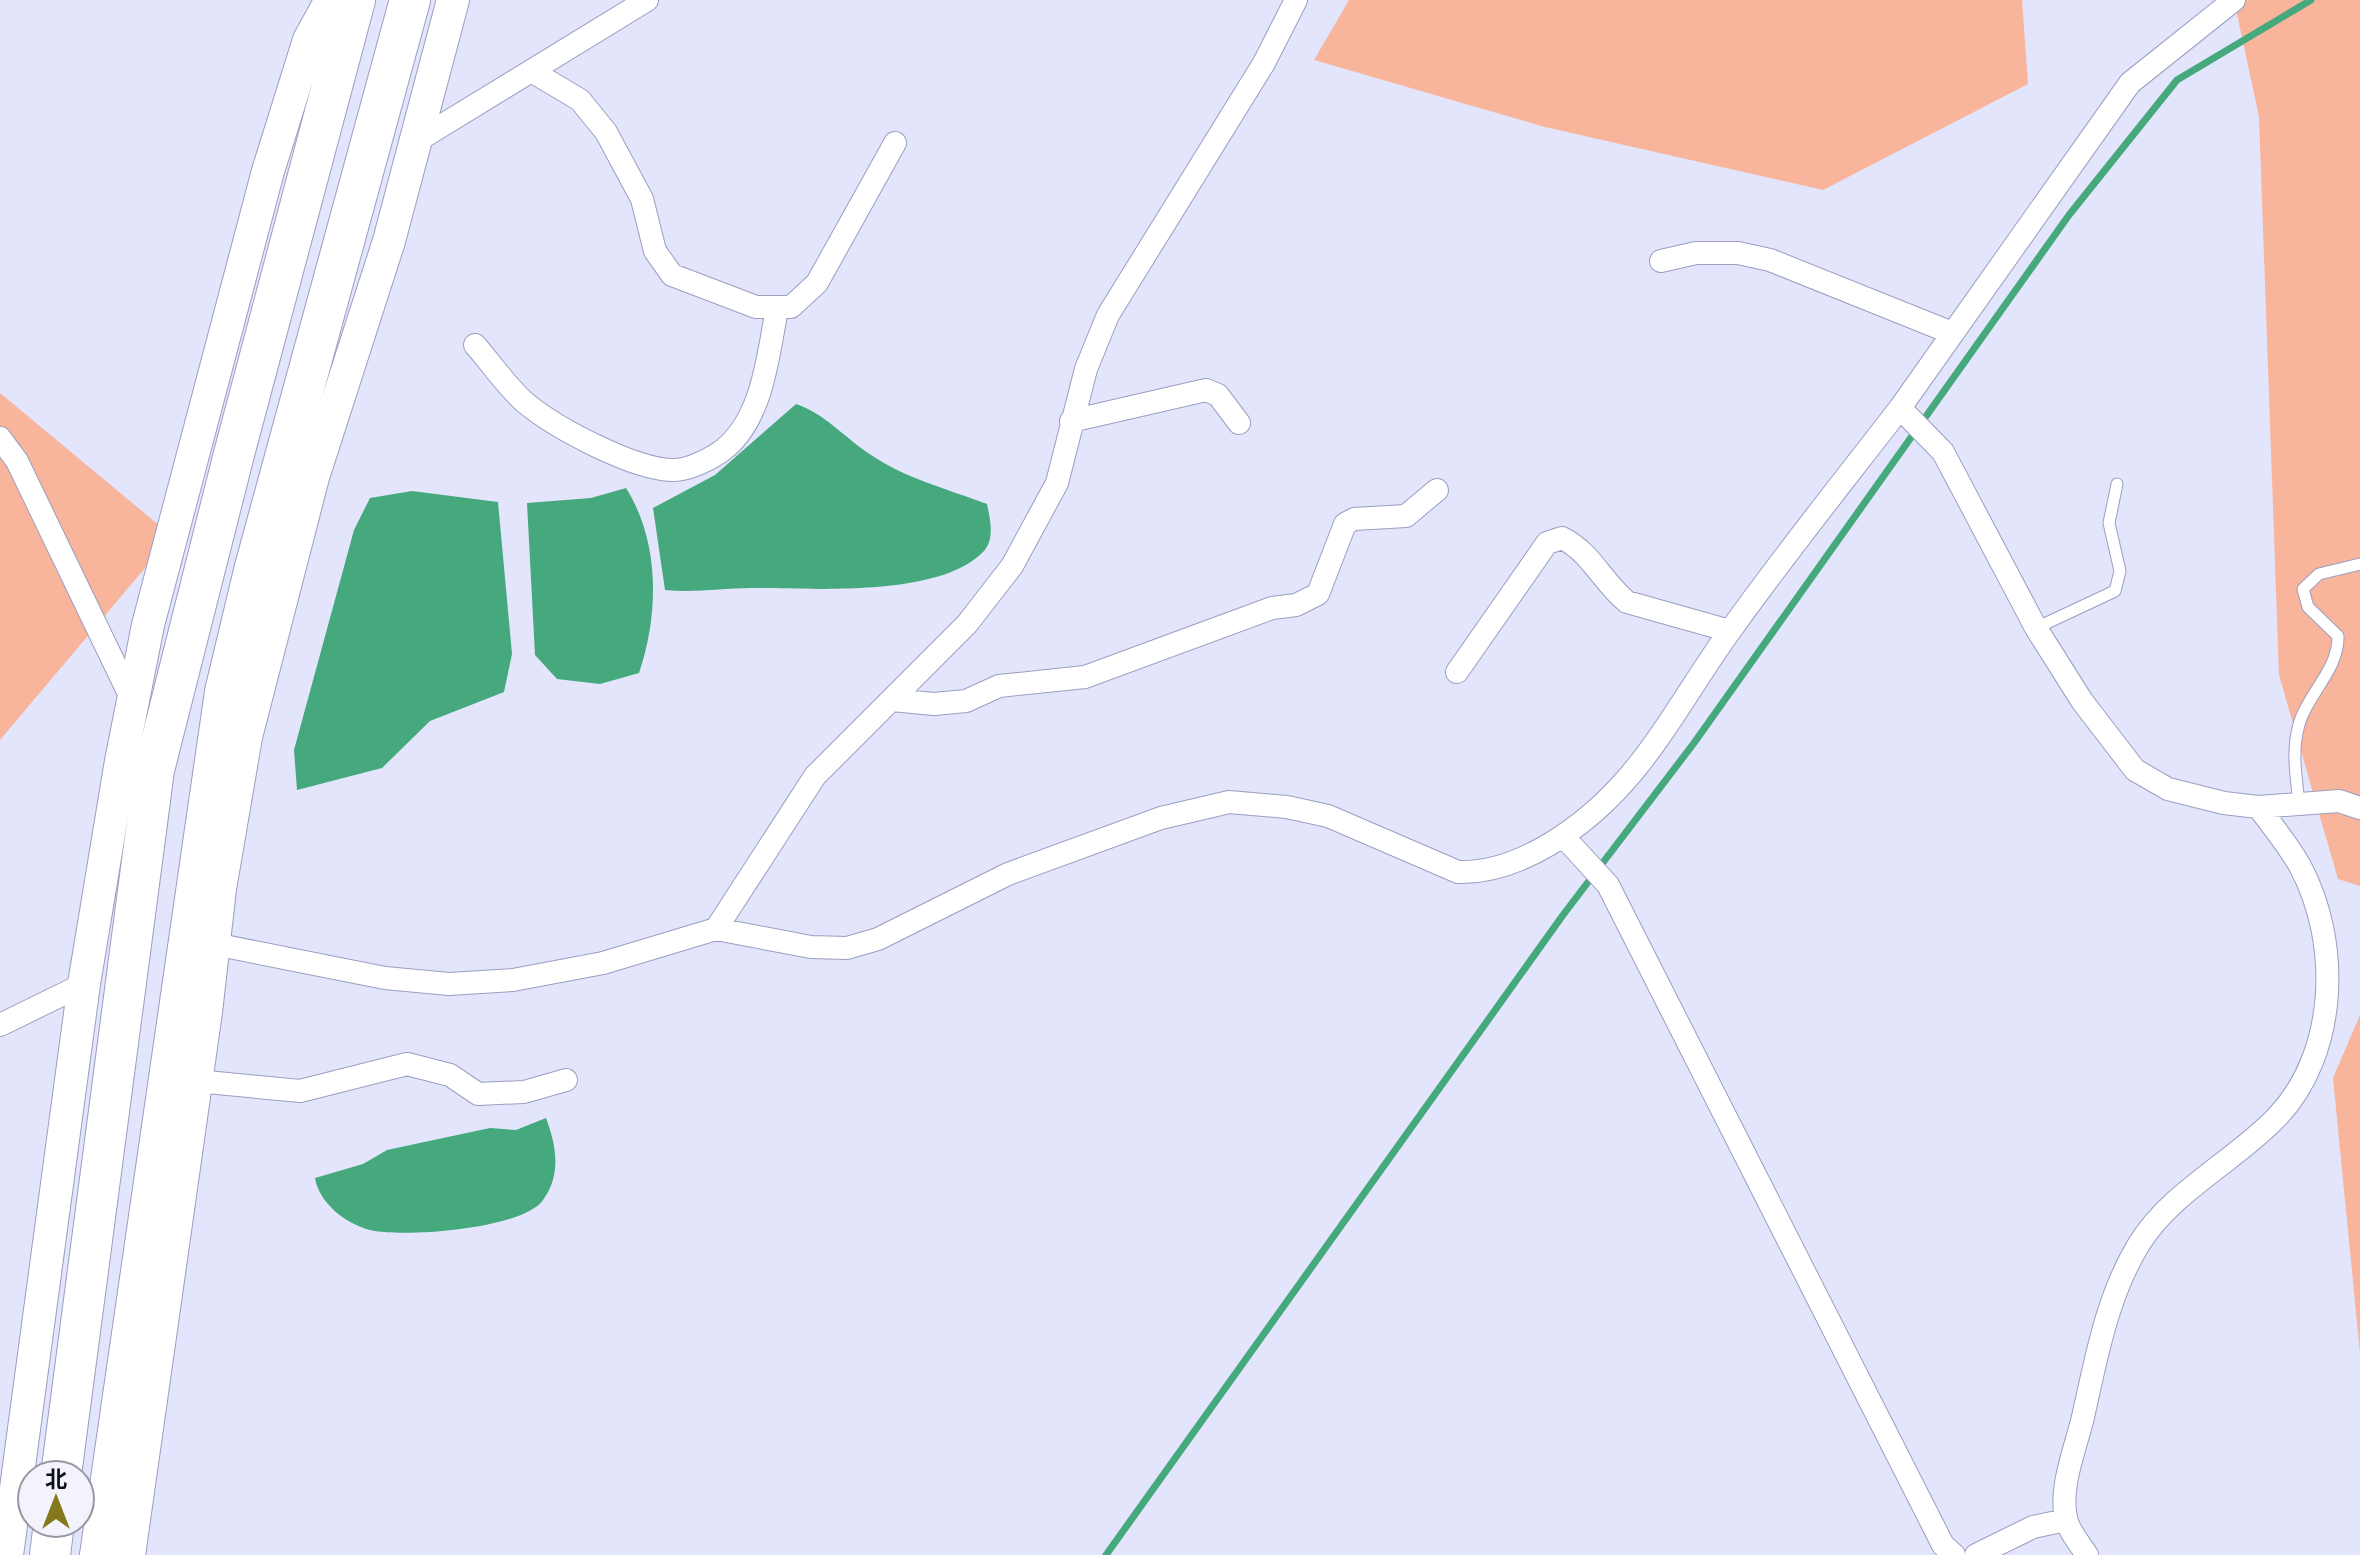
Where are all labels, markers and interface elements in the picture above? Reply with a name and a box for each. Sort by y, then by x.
north arrow [16,1459,96,1539]
text: 北 [45,1463,67,1493]

